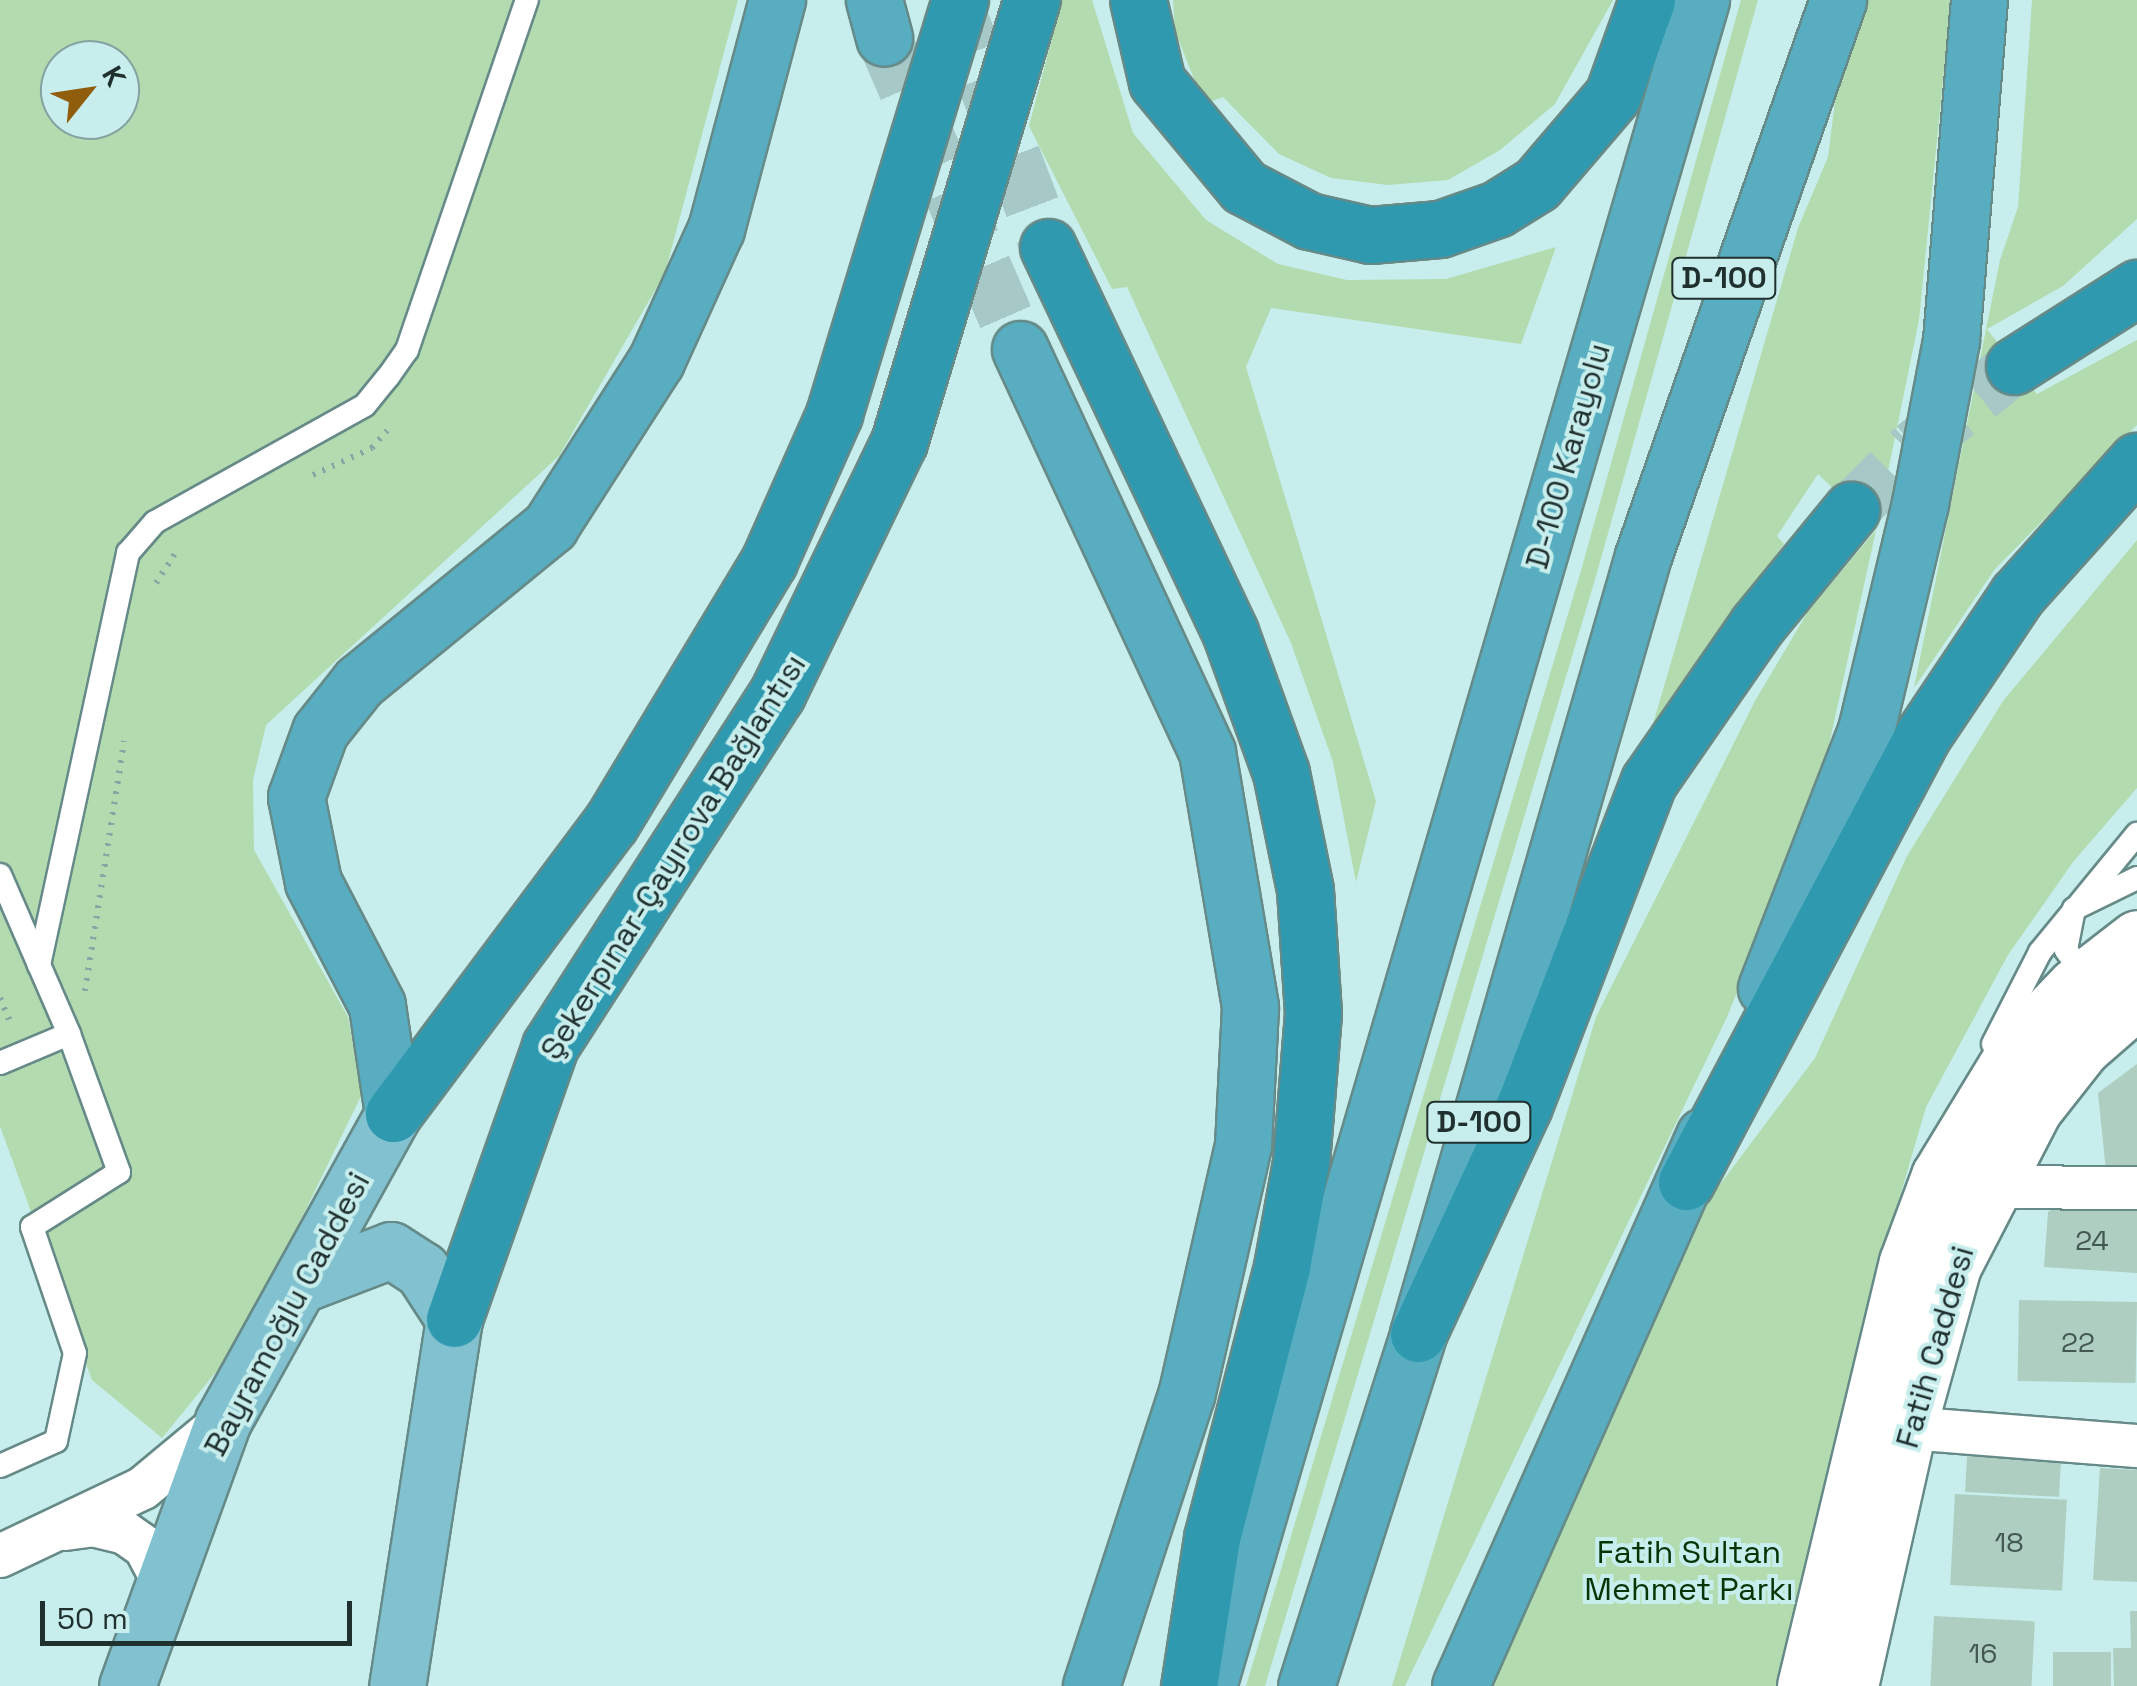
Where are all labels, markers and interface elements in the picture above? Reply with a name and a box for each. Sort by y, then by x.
north arrow [40,40,140,140]
text: K [94,59,134,93]
road number: D-100 [1669,253,1779,303]
street label: D-100 Karayolu [1517,339,1619,573]
street label: Şekerpınar-Çayırova Bağlantısı [532,647,814,1067]
road number: D-100 [1424,1097,1534,1147]
street label: Bayramoğlu Caddesi [196,1166,378,1462]
house number: 24 [2075,1223,2109,1257]
street label: Fatih Caddesi [1888,1242,1982,1452]
house number: 22 [2061,1325,2095,1359]
house number: 18 [1994,1525,2024,1559]
park label: Fatih Sultan Mehmet Parkı [1584,1534,1794,1609]
scale bar [45,1581,358,1643]
text: 50 m [57,1599,128,1638]
house number: 16 [1969,1636,1997,1670]

